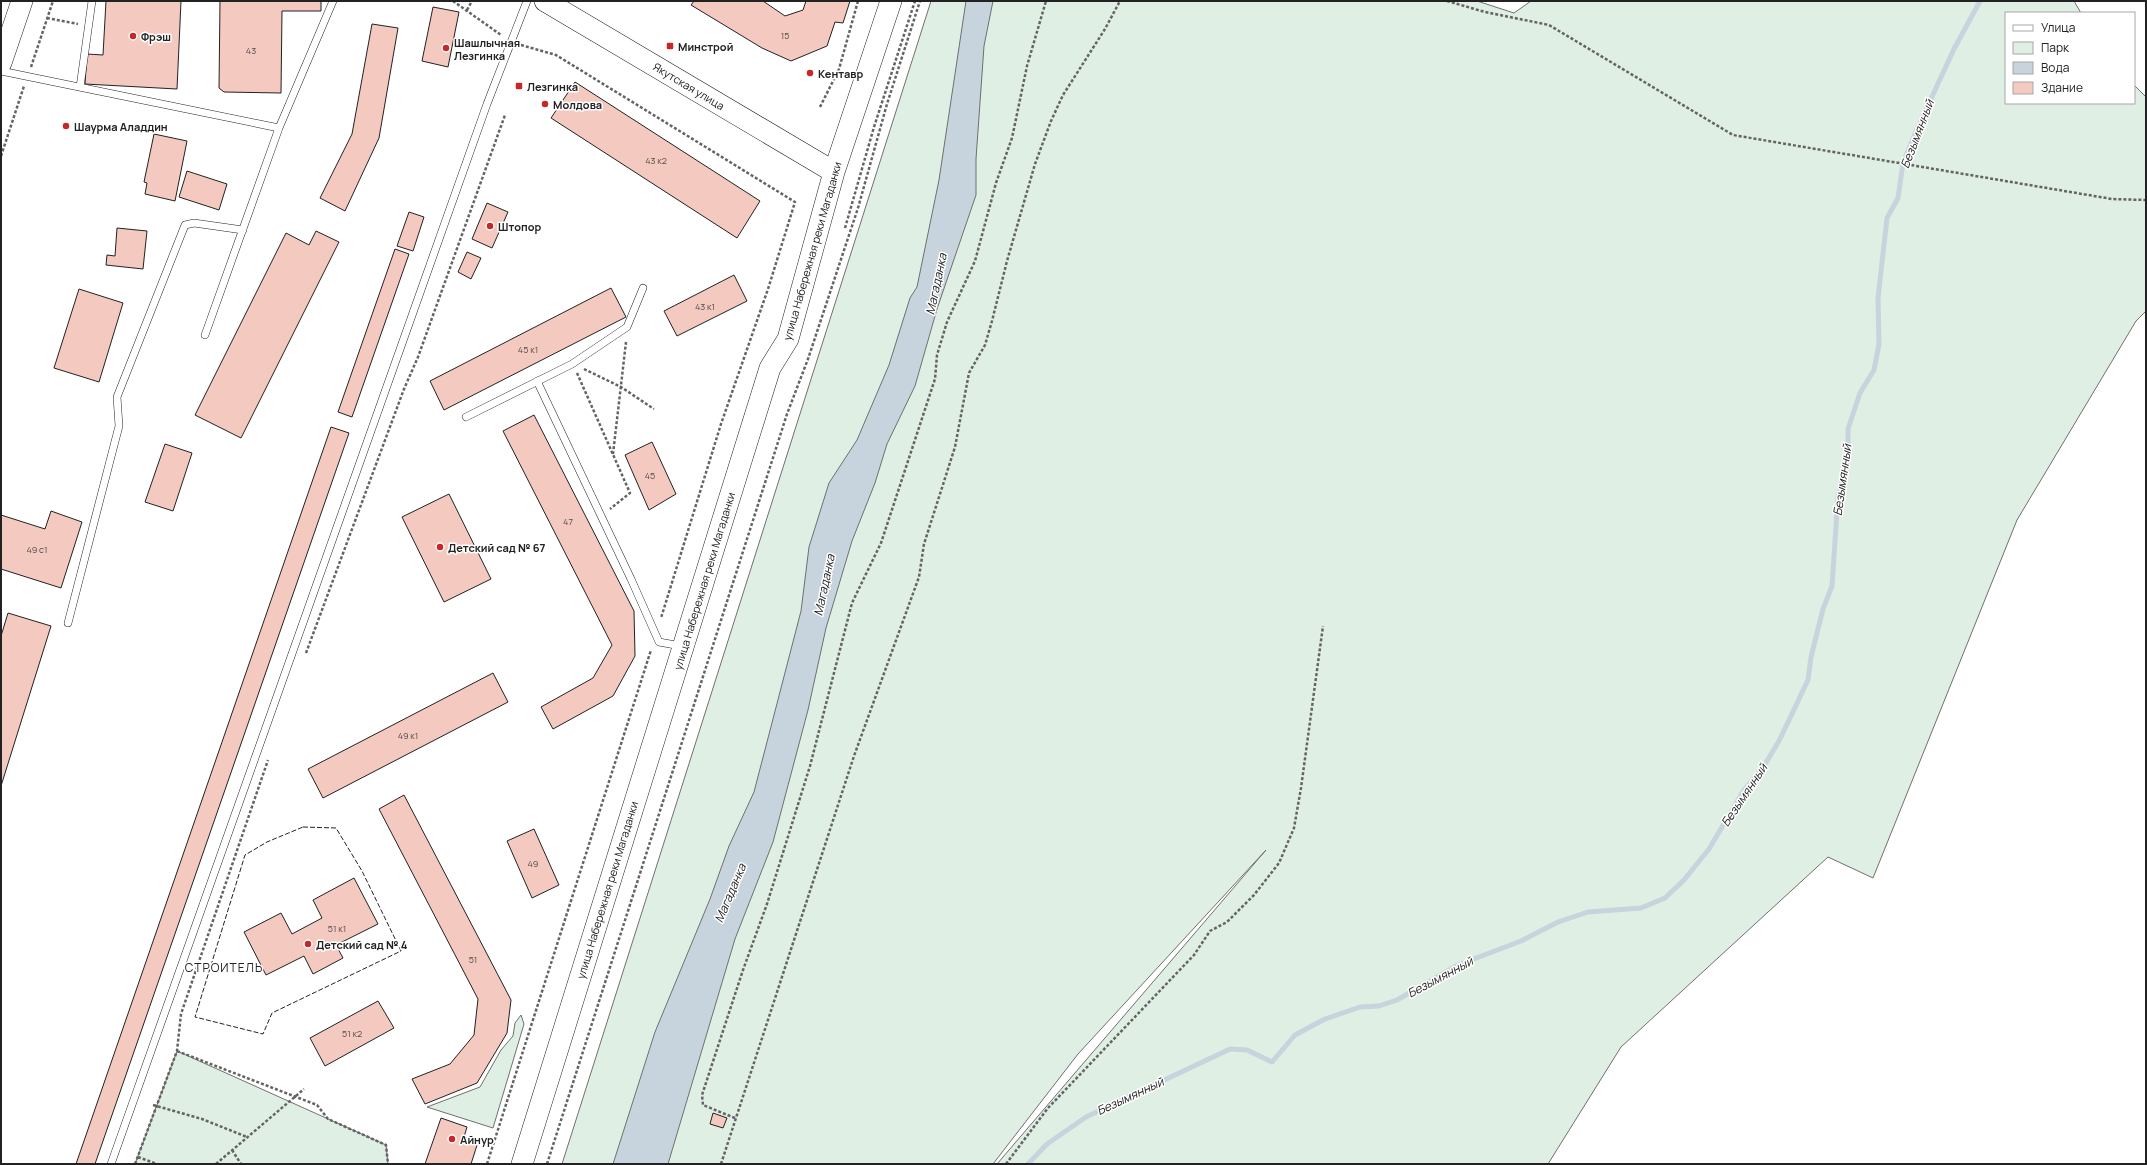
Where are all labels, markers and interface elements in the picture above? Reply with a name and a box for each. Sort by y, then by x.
legend [2005,12,2135,104]
text: Улица [2041,19,2075,36]
place label: Фрэш [141,29,171,44]
house number: 15 [781,29,789,42]
marker: Фрэш [128,31,138,41]
place label: Шашлычная Лезгинка [454,35,520,63]
place label: Минстрой [678,39,733,54]
text: Парк [2041,39,2070,56]
marker: Минстрой [665,41,675,51]
marker: Шашлычная Лезгинка [441,43,451,53]
house number: 43 [246,44,256,57]
street label: Якутская улица [651,59,727,113]
text: Вода [2041,59,2069,76]
place label: Кентавр [818,66,863,81]
marker: Кентавр [805,68,815,78]
place label: Лезгинка [527,79,578,94]
text: Здание [2041,79,2083,96]
marker: Лезгинка [514,81,524,91]
water label: Безымянный [1896,96,1938,171]
place label: Молдова [553,97,602,112]
marker: Молдова [540,99,550,109]
place label: Шаурма Аладдин [74,119,168,134]
marker: Шаурма Аладдин [61,121,71,131]
house number: 43 к2 [645,154,667,167]
street label: улица Набережная реки Магаданки [779,160,845,342]
place label: Штопор [498,219,541,234]
marker: Штопор [485,221,495,231]
water label: Магаданка [921,250,951,316]
house number: 43 к1 [695,300,715,313]
house number: 45 к1 [518,343,538,356]
water label: Безымянный [1829,442,1856,517]
house number: 45 [645,469,655,482]
street label: улица Набережная реки Магаданки [670,490,738,672]
house number: 47 [563,515,573,528]
place label: Детский сад № 67 [448,540,545,555]
marker: Детский сад № 67 [435,542,445,552]
house number: 49 с1 [26,543,48,556]
water label: Магаданка [809,551,839,617]
house number: 49 к1 [398,729,418,742]
water label: Безымянный [1717,759,1772,830]
street label: улица Набережная реки Магаданки [573,799,641,981]
house number: 49 [528,857,538,870]
water label: Магаданка [710,860,751,925]
house number: 51 к1 [328,922,346,935]
place label: Детский сад № 4 [316,937,408,952]
marker: Детский сад № 4 [303,939,313,949]
water label: Безымянный [1404,952,1477,1001]
house number: 51 [469,953,477,966]
district label: СТРОИТЕЛЬ [185,959,263,976]
house number: 51 к2 [342,1027,362,1040]
water label: Безымянный [1094,1073,1167,1119]
place label: Айнур [460,1132,494,1147]
marker: Айнур [447,1134,457,1144]

